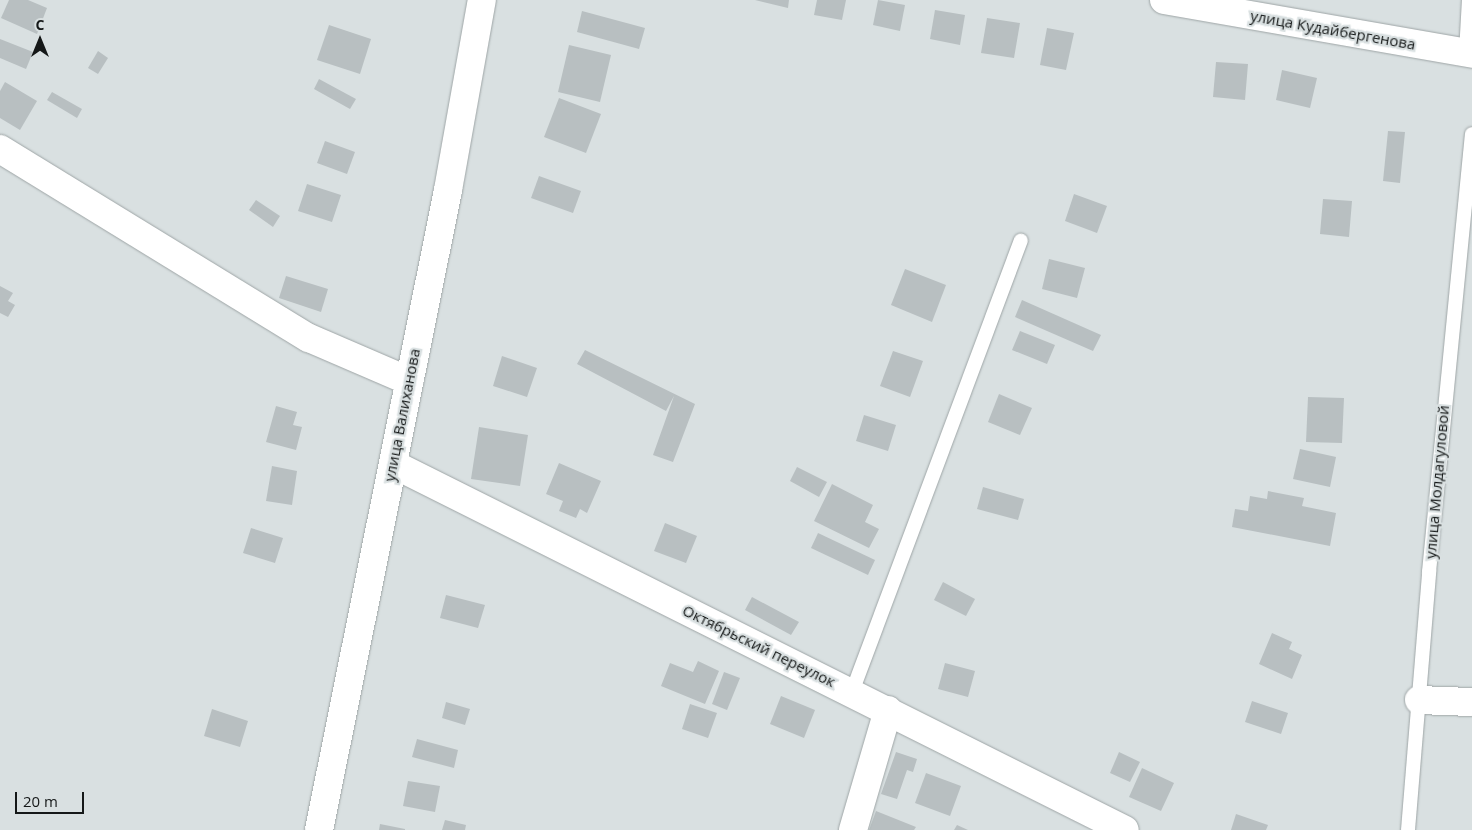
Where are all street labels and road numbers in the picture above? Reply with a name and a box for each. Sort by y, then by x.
street label: улица Кудайбергенова [1249,7,1417,53]
street label: улица Валиханова [380,347,424,483]
street label: улица Молдагуловой [1421,404,1453,560]
street label: Октябрьский переулок [680,601,838,691]

